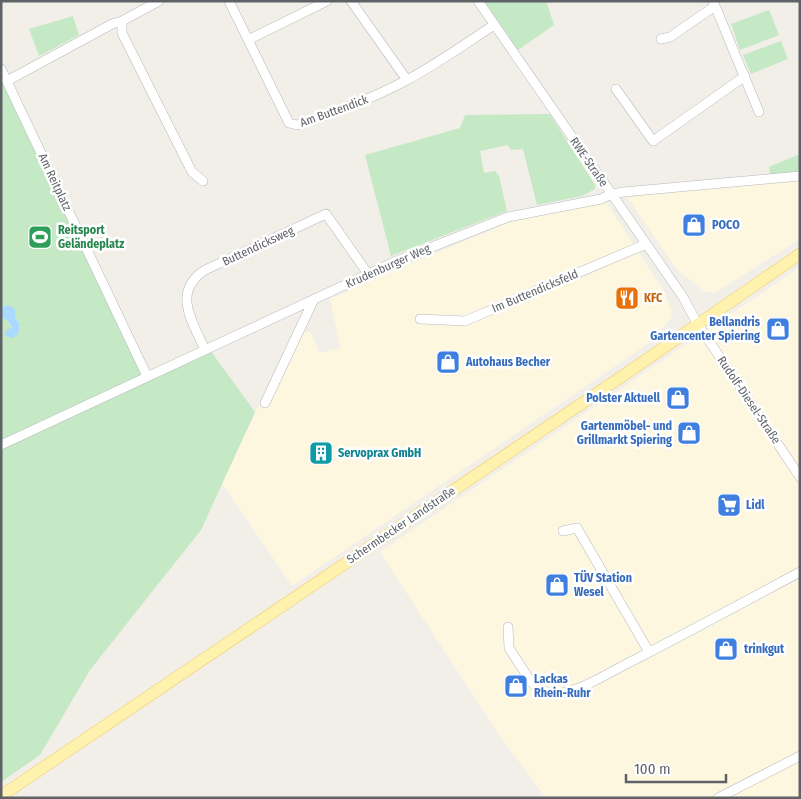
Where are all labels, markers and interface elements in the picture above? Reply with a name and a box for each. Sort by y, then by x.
street label: Am Buttendick [298,92,370,130]
street label: RWE-Straße [567,135,611,189]
street label: Am Reitplatz [36,151,74,213]
shop icon: POCO [681,212,707,238]
place label: POCO [712,218,740,232]
place label: Reitsport Geländeplatz [58,223,124,251]
street label: Buttendicksweg [220,223,296,269]
sports icon: Reitsport Geländeplatz [27,224,53,250]
street label: Krudenburger Weg [344,241,433,291]
street label: Im Buttendicksfeld [490,267,580,315]
restaurant icon: KFC [614,285,640,311]
place label: KFC [644,291,663,305]
place label: Bellandris Gartencenter Spiering [650,315,761,343]
shop icon: Bellandris Gartencenter Spiering [765,316,791,342]
shop icon: Autohaus Becher [435,349,461,375]
street label: Rudolf-Diesel-Straße [715,354,783,446]
place label: Autohaus Becher [465,355,551,369]
shop icon: Polster Aktuell [665,385,691,411]
place label: Polster Aktuell [586,391,661,405]
place label: Gartenmöbel- und Grillmarkt Spiering [577,419,672,447]
shop icon: Gartenmöbel- und Grillmarkt Spiering [676,420,702,446]
building icon: Servoprax GmbH [308,440,334,466]
place label: Servoprax GmbH [338,446,421,460]
street label: Schermbecker Landstraße [344,483,458,566]
supermarket icon: Lidl [716,492,742,518]
place label: Lidl [746,498,765,512]
place label: TÜV Station Wesel [574,570,632,599]
shop icon: TÜV Station Wesel [544,572,570,598]
shop icon: trinkgut [713,636,739,662]
place label: trinkgut [744,642,785,656]
place label: Lackas Rhein-Ruhr [534,672,591,700]
shop icon: Lackas Rhein-Ruhr [503,673,529,699]
scale bar [626,752,726,784]
text: 100 m [634,760,671,778]

